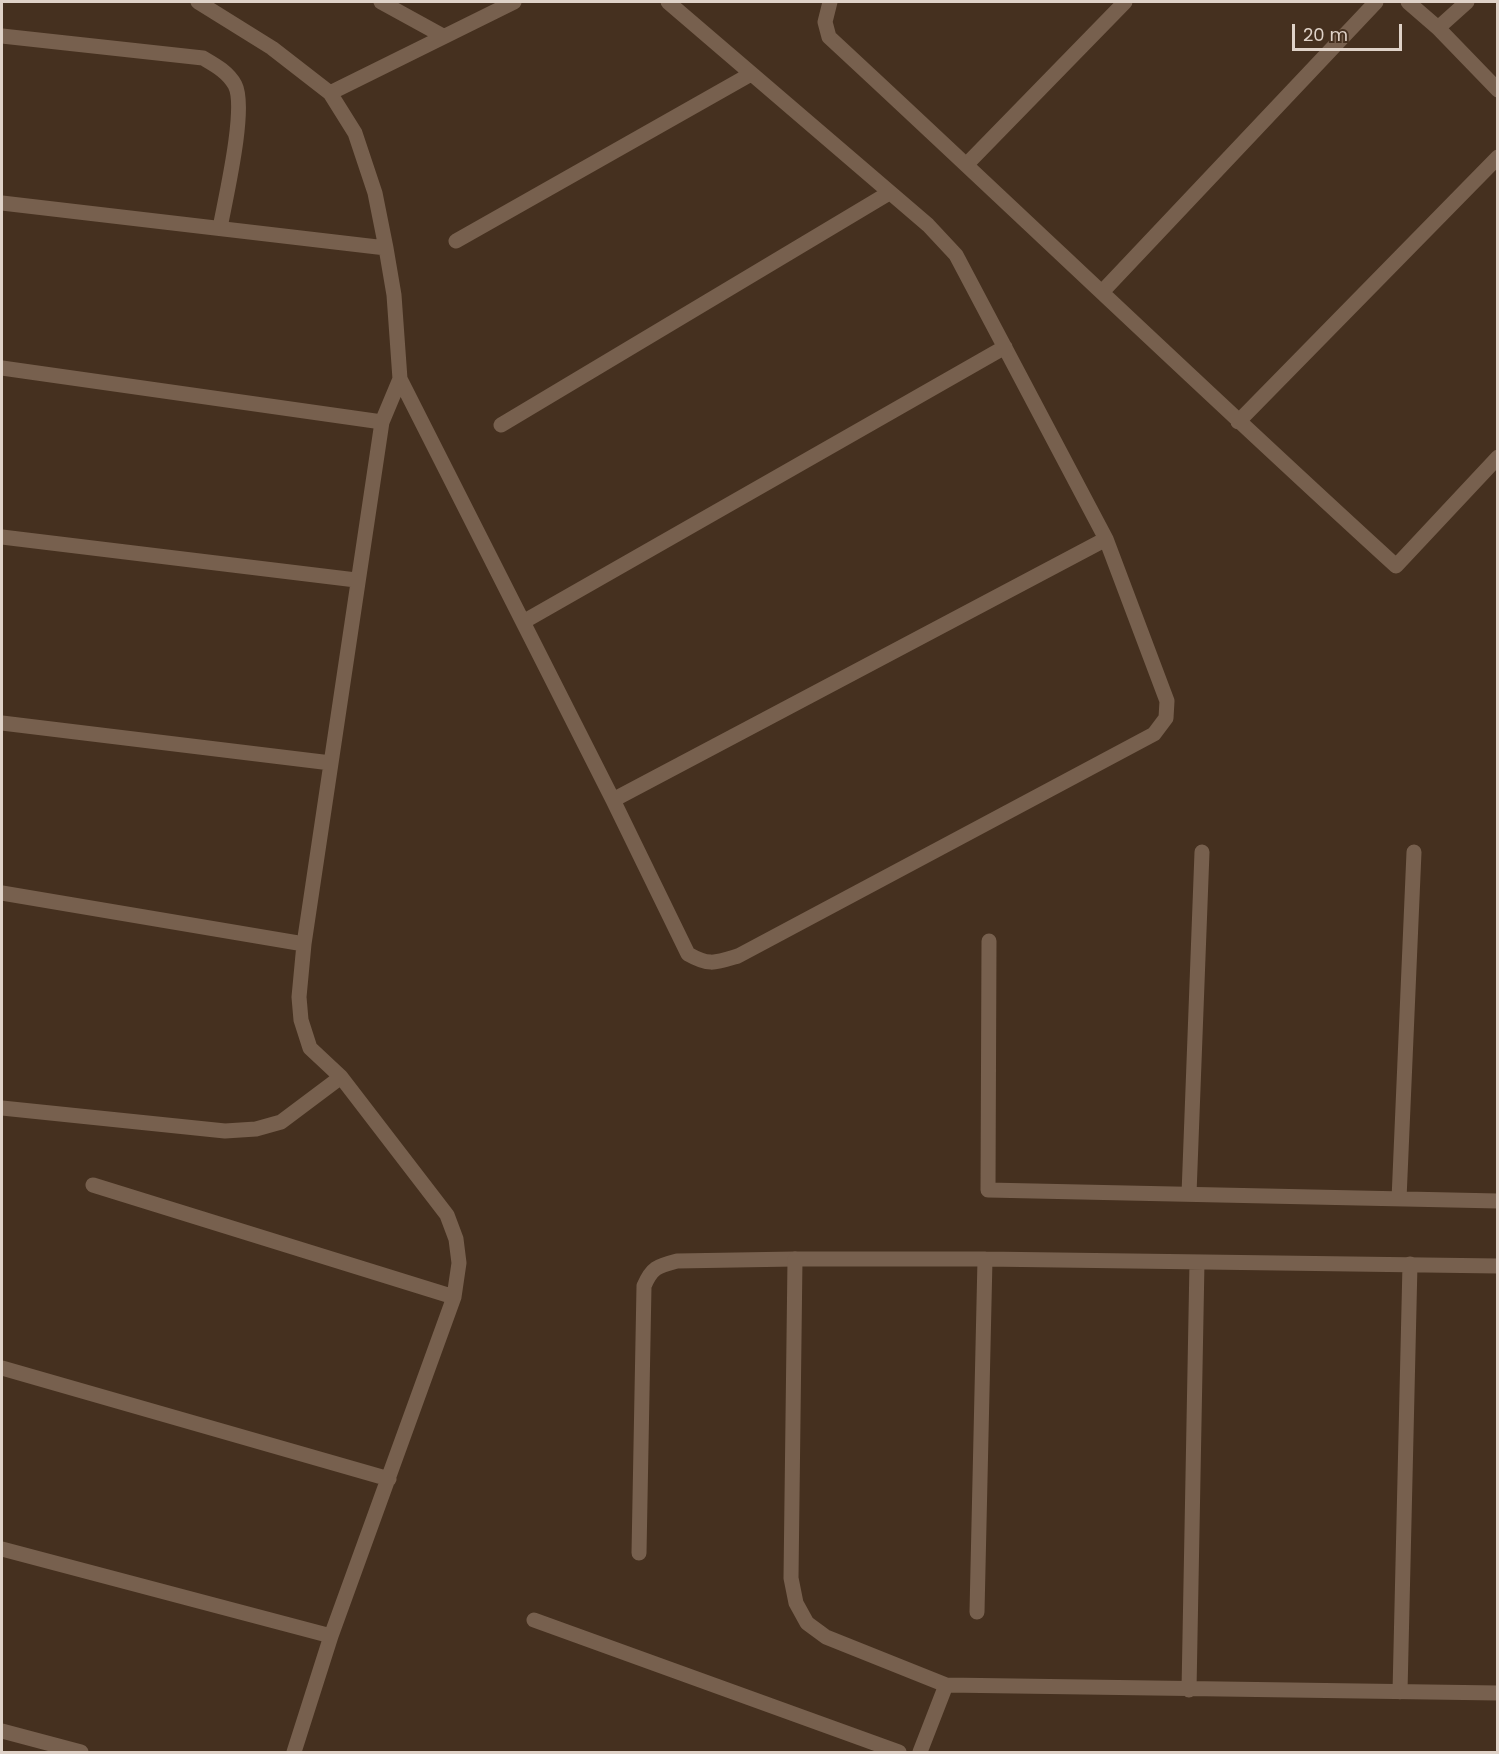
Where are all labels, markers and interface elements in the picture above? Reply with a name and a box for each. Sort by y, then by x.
scale bar [1295,12,1404,50]
text: 20 m [1303,22,1348,47]

